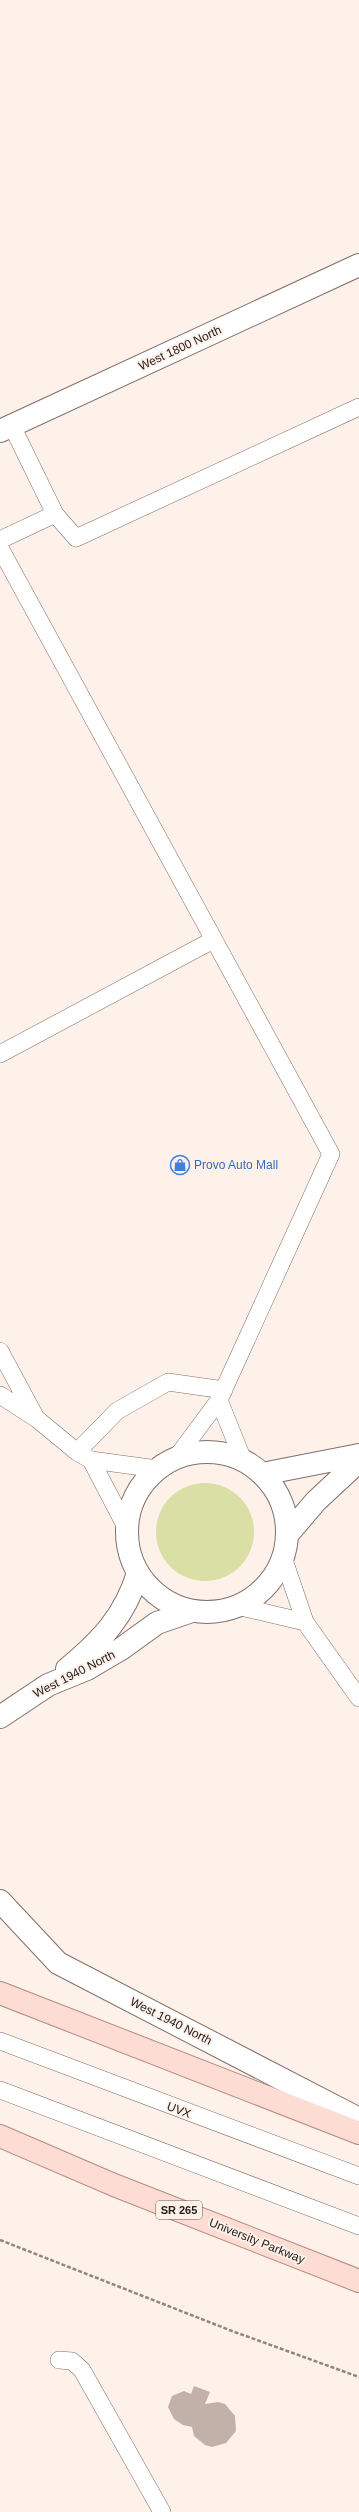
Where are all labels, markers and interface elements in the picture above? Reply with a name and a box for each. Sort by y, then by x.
street label: West 1800 North [136,323,224,373]
shop icon: Provo Auto Mall [169,1154,191,1176]
place label: Provo Auto Mall [194,1158,278,1172]
street label: West 1940 North [31,1647,117,1701]
street label: West 1940 North [128,1994,214,2048]
street label: UVX [165,2099,193,2121]
road number: SR 265 [156,2201,202,2219]
street label: University Parkway [207,2215,307,2267]

